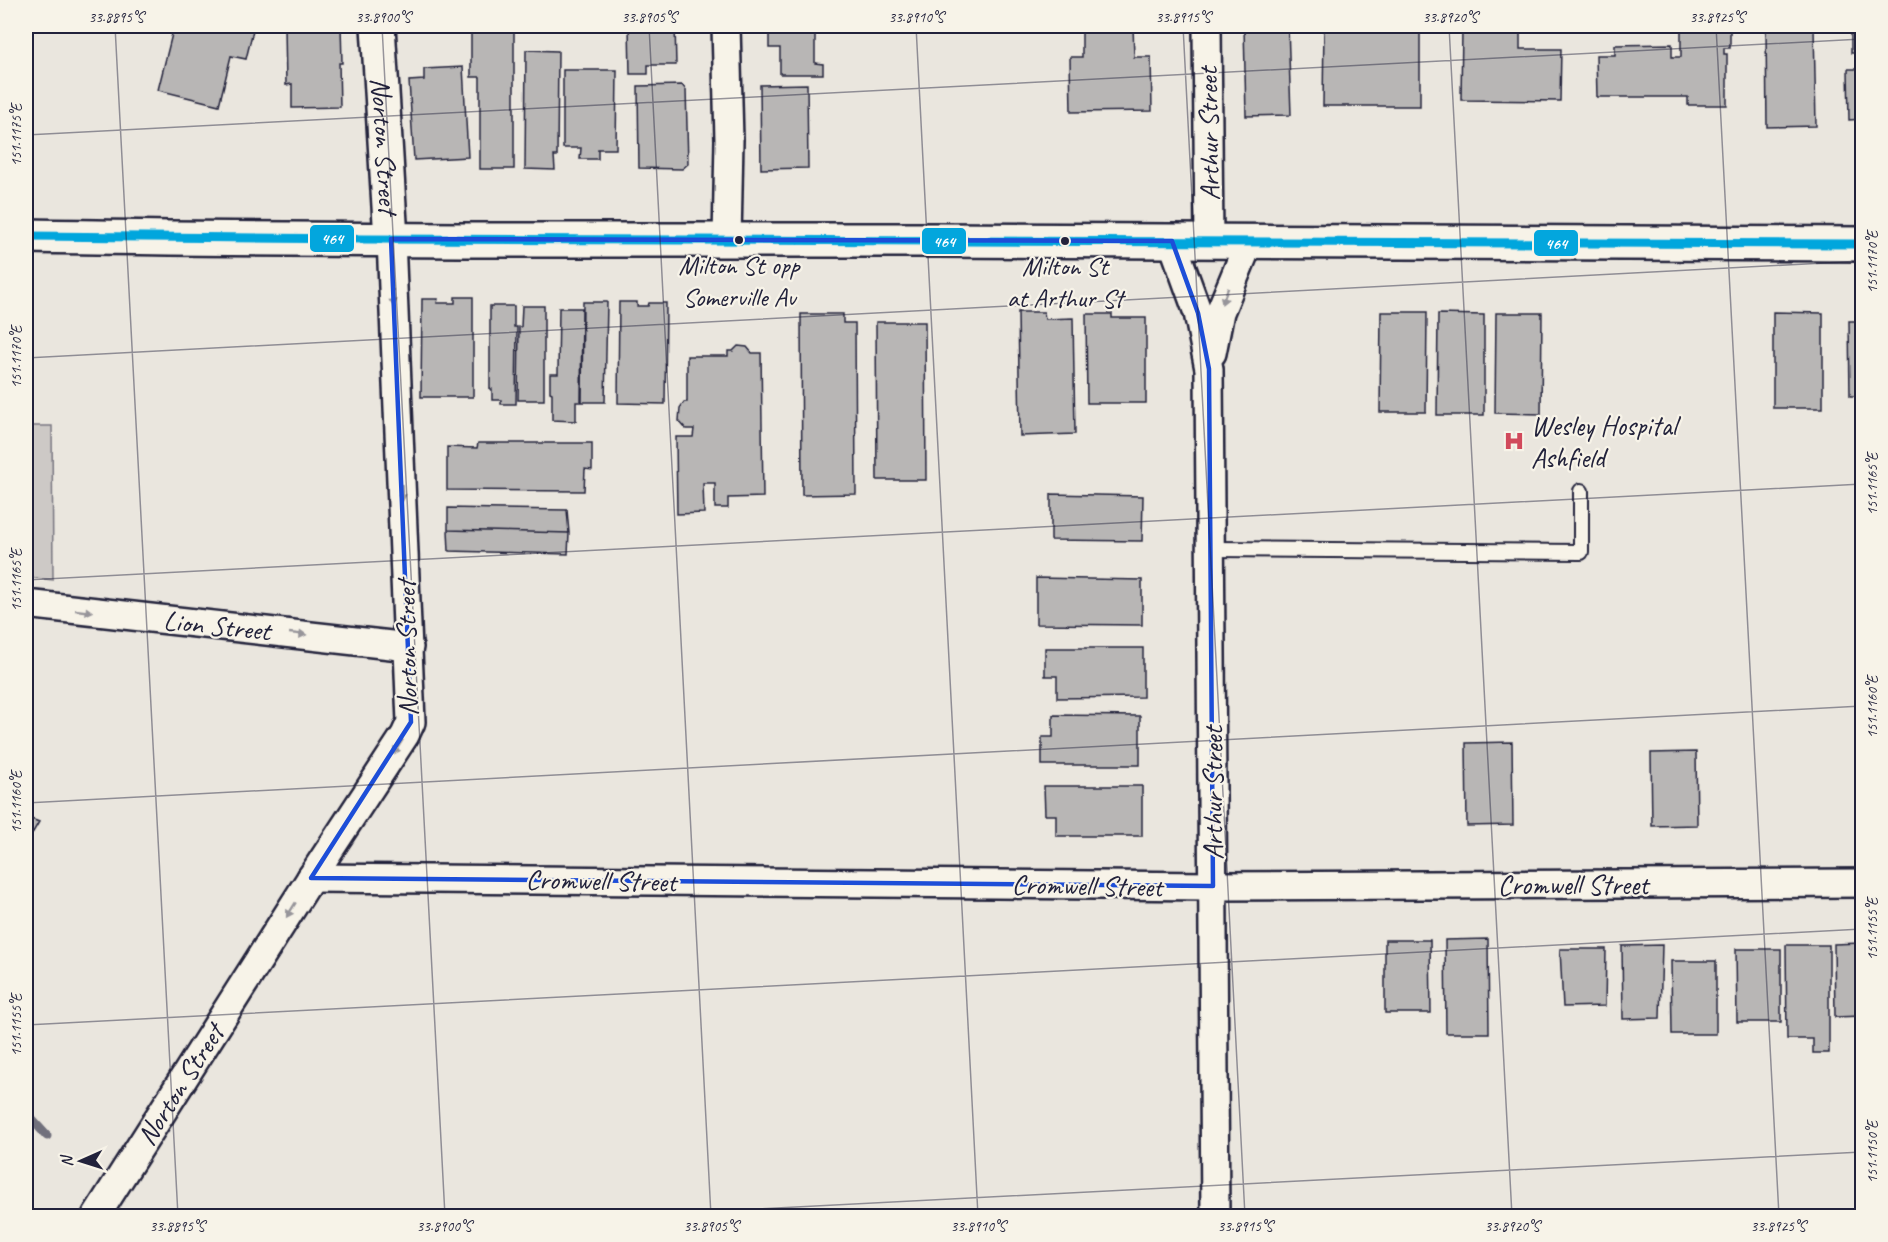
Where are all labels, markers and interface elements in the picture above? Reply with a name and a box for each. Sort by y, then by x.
text: 33.8895°S [88,8,146,27]
text: 33.8900°S [355,8,413,27]
text: 33.8905°S [621,8,679,27]
text: 33.8910°S [888,8,946,27]
text: 33.8915°S [1155,8,1213,27]
text: 33.8920°S [1422,8,1480,27]
text: 33.8925°S [1689,8,1747,27]
street label: Arthur Street [1190,64,1227,201]
street label: Norton Street [363,77,407,219]
text: 151.1175°E [7,102,26,166]
line badge: 464 [309,224,355,253]
line badge: 464 [921,227,967,255]
text: 464 [321,229,345,249]
line badge: 464 [1533,229,1579,257]
text: 151.1170°E [1863,229,1882,293]
text: 464 [933,232,957,252]
marker: Milton St opp Somerville Av [733,234,745,246]
text: 464 [1545,234,1569,254]
marker: Milton St at Arthur St [1059,235,1071,247]
place label: Milton St opp Somerville Av [679,249,802,314]
place label: Milton St at Arthur St [1007,250,1126,315]
one-way arrow [1220,287,1230,305]
one-way arrow [389,288,398,307]
text: 151.1170°E [7,324,26,388]
place label: Wesley Hospital Ashfield [1531,408,1682,475]
hospital icon: Wesley Hospital Ashfield [1502,429,1526,453]
text: 151.1165°E [1863,451,1882,515]
one-way arrow [397,483,406,502]
text: 151.1165°E [7,547,26,611]
street label: Norton Street [388,576,425,716]
street label: Lion Street [162,602,275,649]
one-way arrow [74,606,93,615]
one-way arrow [289,629,308,639]
text: 151.1160°E [1863,674,1882,738]
street label: Arthur Street [1195,724,1230,860]
one-way arrow [392,738,403,755]
text: 151.1160°E [7,769,26,833]
street label: Cromwell Street [525,862,679,899]
street label: Cromwell Street [1011,867,1165,904]
street label: Cromwell Street [1498,867,1651,902]
text: 151.1155°E [1863,896,1882,960]
one-way arrow [286,902,297,918]
text: 151.1155°E [7,992,26,1056]
street label: Norton Street [129,1015,234,1152]
text: 151.1150°E [1863,1119,1882,1183]
north arrow [51,1131,111,1191]
text: N [57,1153,77,1167]
text: 33.8895°S [149,1217,207,1236]
text: 33.8900°S [416,1217,474,1236]
text: 33.8905°S [683,1217,741,1236]
text: 33.8910°S [950,1217,1008,1236]
text: 33.8915°S [1217,1217,1275,1236]
text: 33.8920°S [1484,1217,1542,1236]
text: 33.8925°S [1750,1217,1808,1236]

